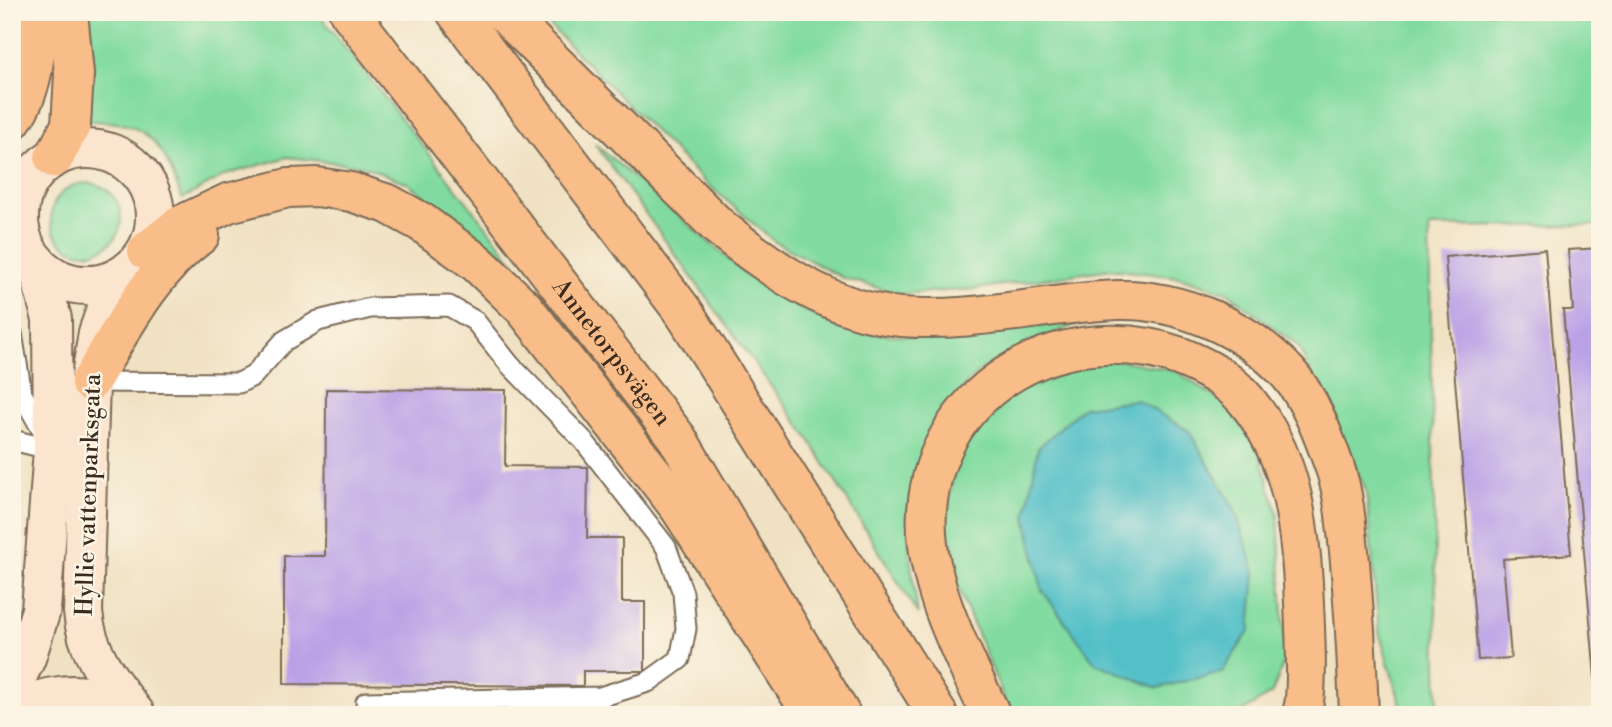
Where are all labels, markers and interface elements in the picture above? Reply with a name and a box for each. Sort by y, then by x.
street label: Annetorpsvägen [545,272,677,432]
street label: Hyllie vattenparksgata [70,372,108,617]

